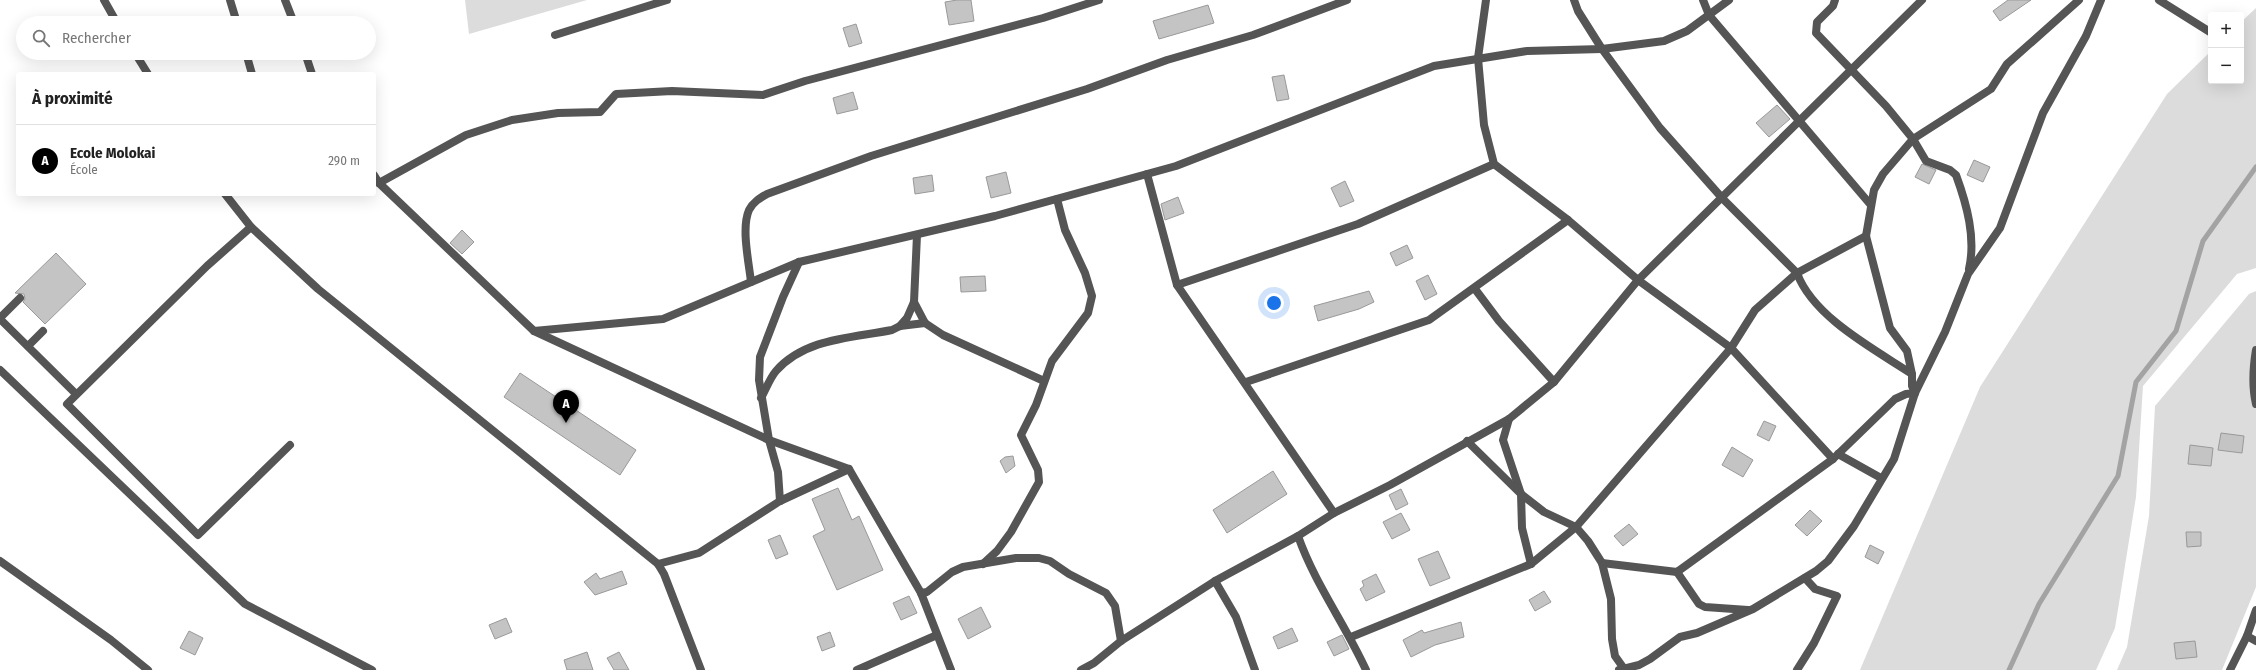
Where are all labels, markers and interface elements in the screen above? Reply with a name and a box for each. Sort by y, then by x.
map controls [2208,12,2244,84]
button: + [2208,12,2244,48]
search box [16,16,376,60]
icon: search [30,27,52,49]
text: Rechercher [62,29,131,47]
button: − [2208,48,2244,84]
text: À proximité [32,88,113,109]
text: Ecole Molokai [70,144,155,162]
text: A [41,153,49,168]
text: 290 m [328,153,360,168]
text: École [70,162,98,177]
your location [1264,293,1284,313]
pin: A [553,390,579,423]

